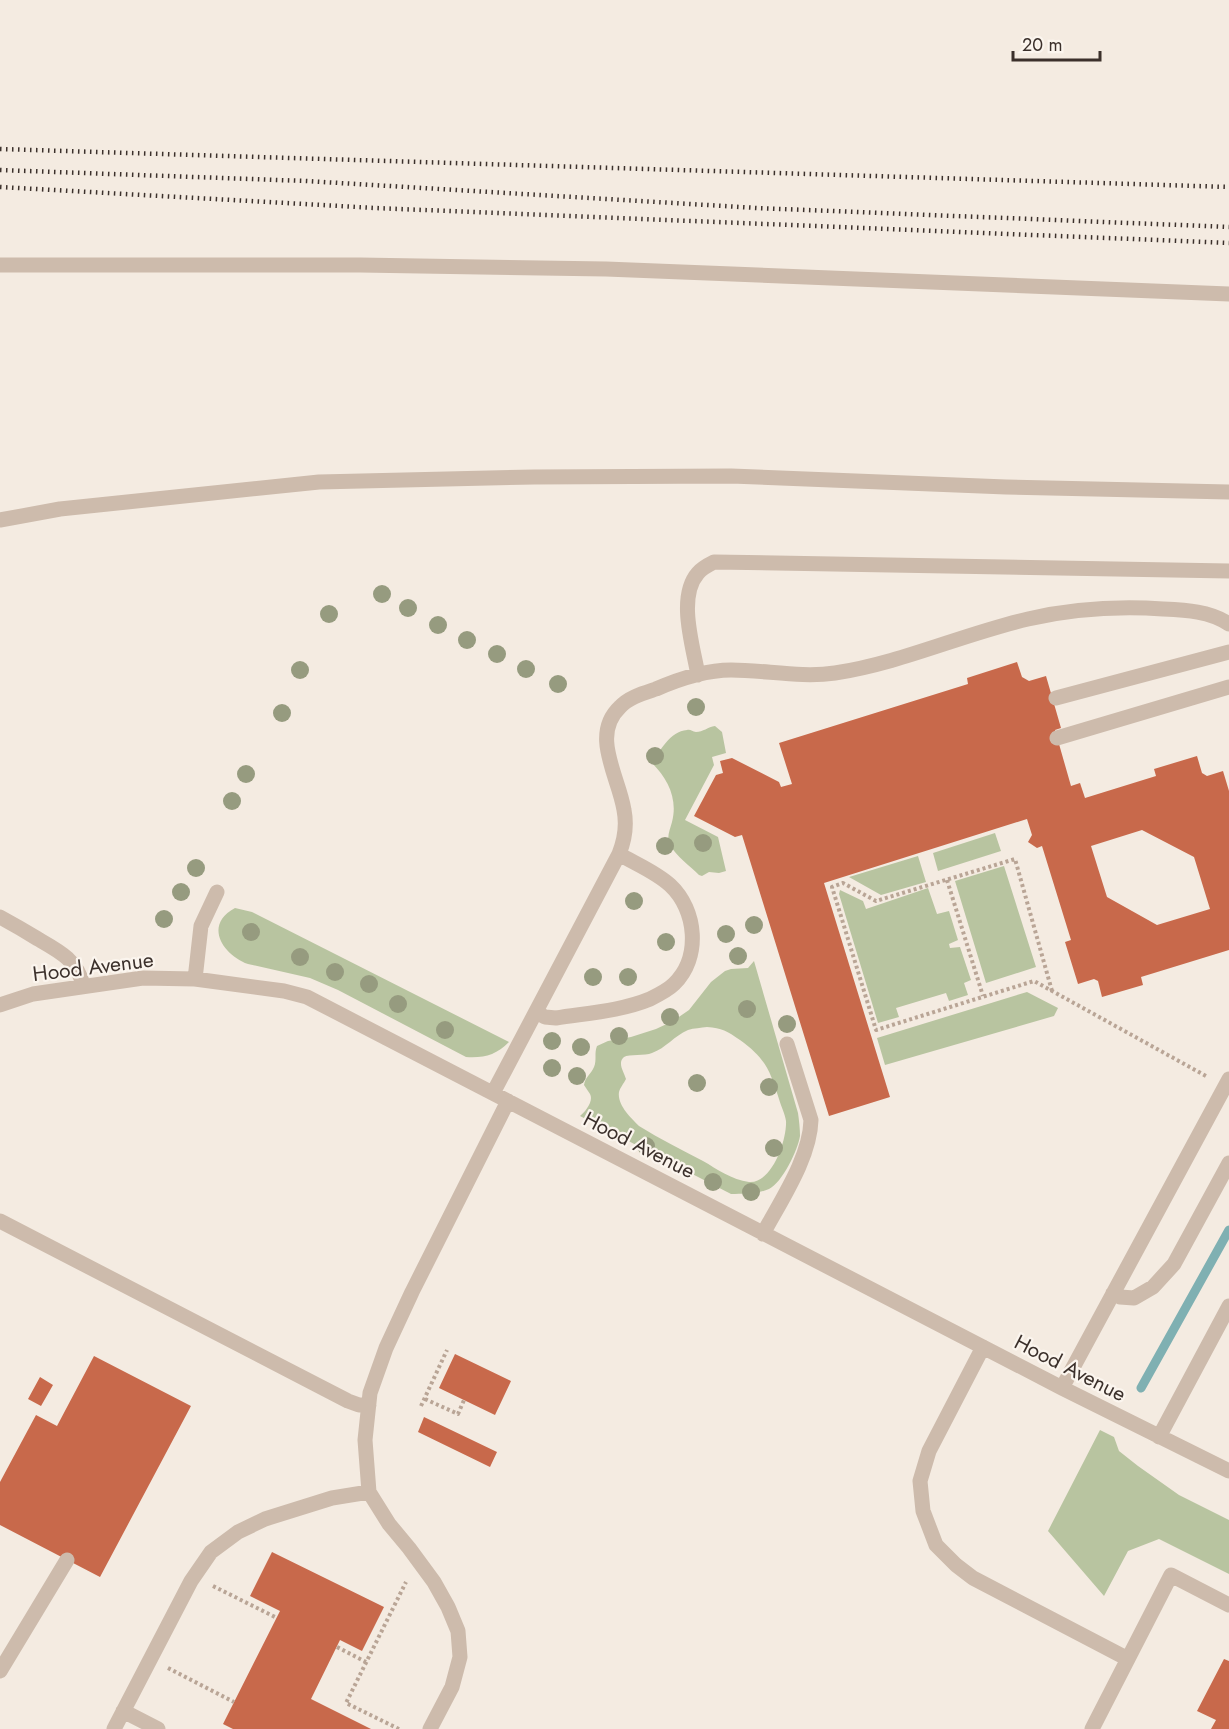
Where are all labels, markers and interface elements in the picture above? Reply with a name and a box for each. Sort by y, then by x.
scale bar [1013,24,1100,62]
text: 20 m [1022,32,1062,58]
street label: Hood Avenue [31,945,155,989]
street label: Hood Avenue [578,1104,700,1186]
street label: Hood Avenue [1009,1327,1131,1409]

